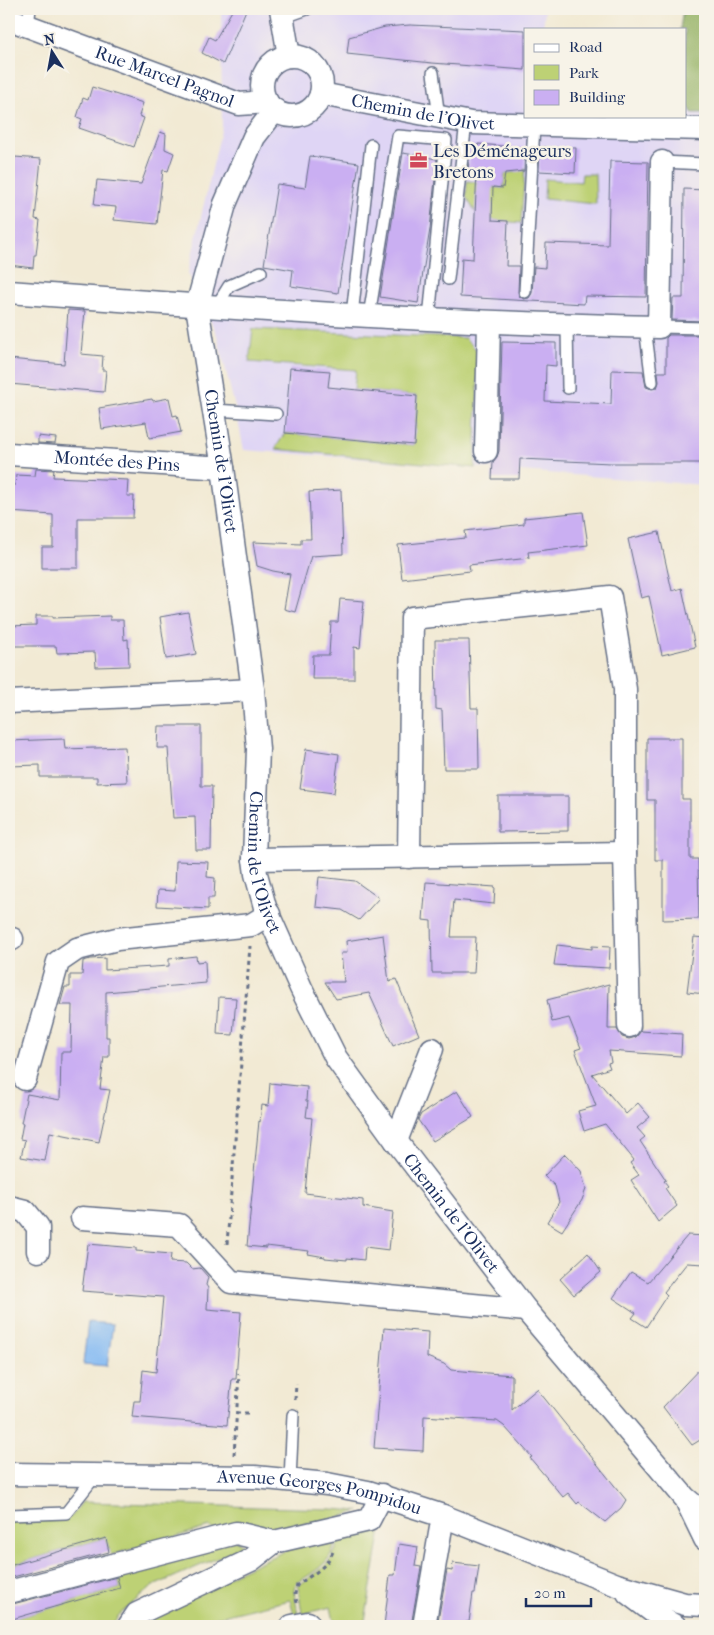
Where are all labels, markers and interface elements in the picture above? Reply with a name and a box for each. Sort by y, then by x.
north arrow [28,28,78,78]
legend [524,28,686,118]
text: N [43,30,57,49]
text: Road [569,38,603,56]
street label: Rue Marcel Pagnol [92,41,237,112]
text: Park [569,64,599,82]
text: Building [569,88,626,106]
street label: Chemin de l'Olivet [350,90,496,134]
place label: Les Déménageurs Bretons [433,141,572,183]
office icon: Les Déménageurs Bretons [409,151,429,171]
street label: Chemin de l'Olivet [200,388,242,535]
street label: Montée des Pins [53,446,181,476]
street label: Chemin de l'Olivet [243,791,286,937]
street label: Chemin de l'Olivet [399,1149,504,1278]
street label: Avenue Georges Pompidou [216,1466,424,1519]
scale bar [526,1575,592,1607]
text: 20 m [534,1584,566,1602]

